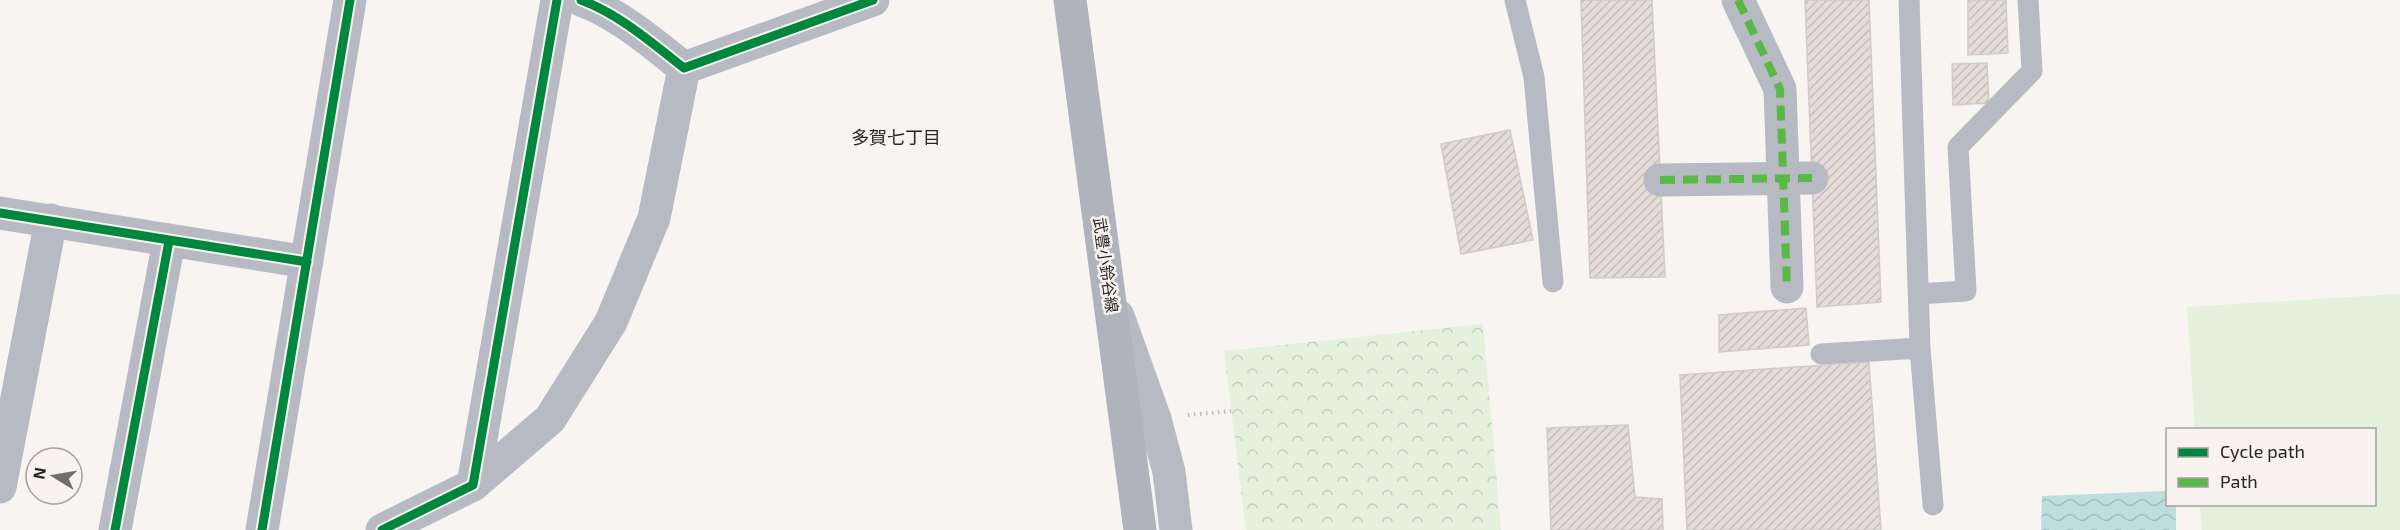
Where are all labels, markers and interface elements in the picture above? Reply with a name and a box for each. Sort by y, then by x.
district label: 多賀七丁目 [851,126,941,148]
street label: 武豊小鈴谷線 [1090,216,1123,314]
legend [2166,428,2376,506]
text: Cycle path [2220,440,2305,462]
north arrow [24,446,84,506]
text: N [28,466,49,481]
text: Path [2220,470,2258,492]

